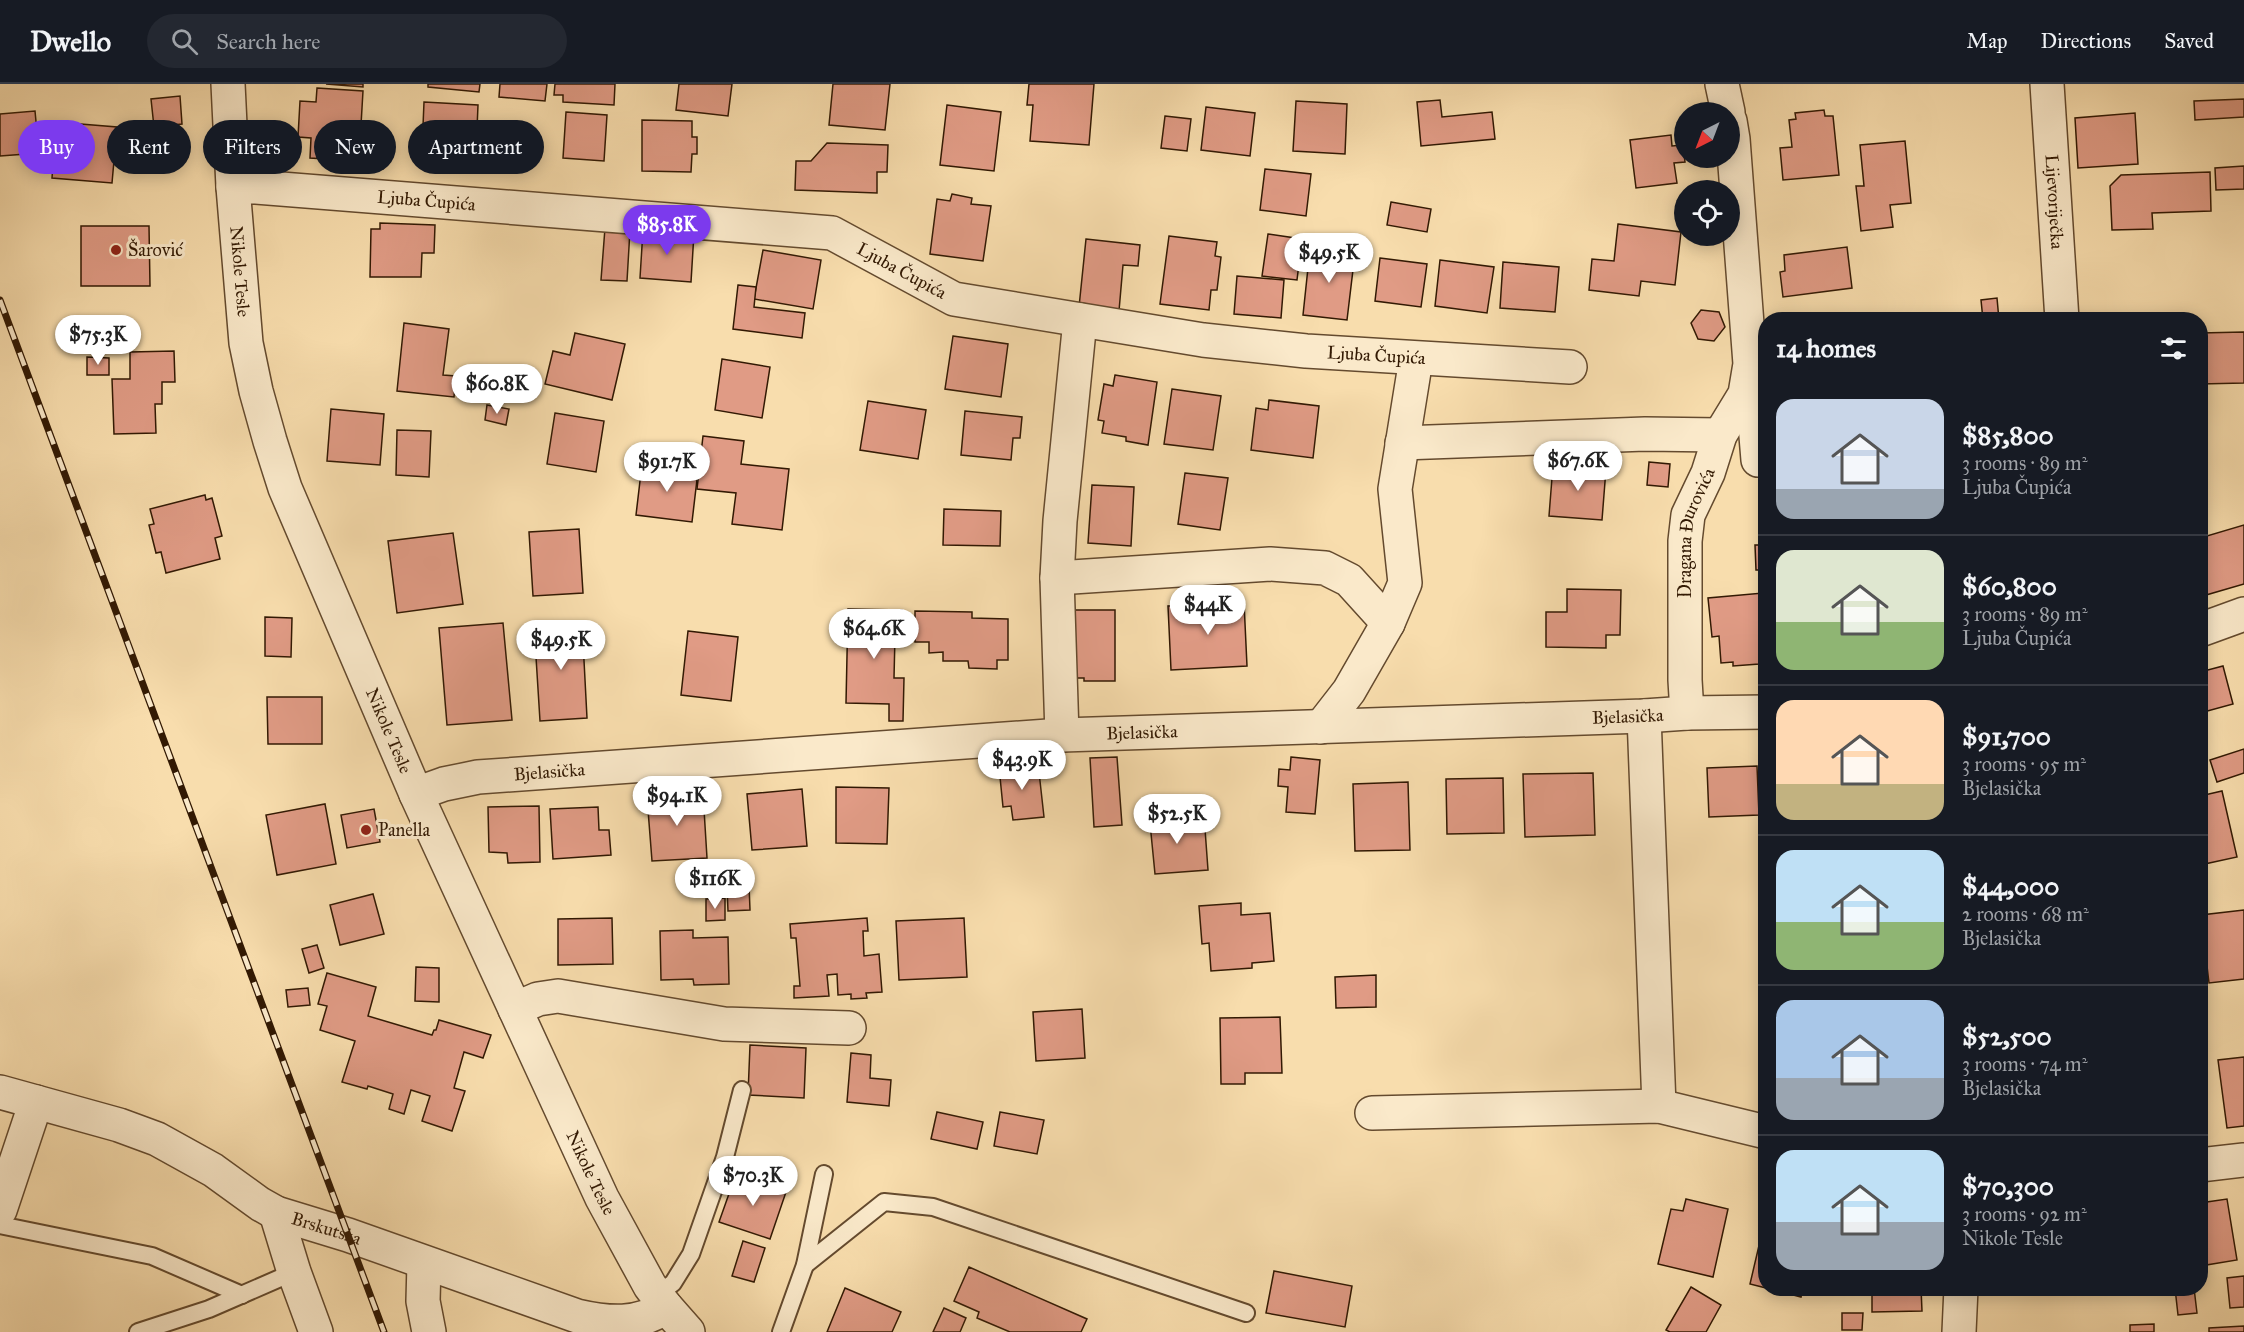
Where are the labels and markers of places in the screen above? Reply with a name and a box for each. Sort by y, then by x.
pin: $85.8K [618,205,716,256]
pin: $49.5K [1280,233,1378,284]
place label: Šarović [128,238,183,261]
marker: Šarović [109,243,123,257]
pin: $75.3K [49,315,147,366]
pin: $60.8K [448,364,546,415]
pin: $67.6K [1529,441,1627,492]
pin: $91.7K [618,442,716,493]
pin: $44K [1172,585,1244,636]
pin: $64.6K [825,609,923,660]
pin: $49.5K [512,620,610,671]
pin: $43.9K [973,740,1071,791]
pin: $94.1K [628,776,726,827]
pin: $52.5K [1128,794,1226,845]
place label: Panella [378,819,431,841]
marker: Panella [359,823,373,837]
pin: $116K [673,859,757,910]
pin: $70.3K [704,1156,802,1207]

